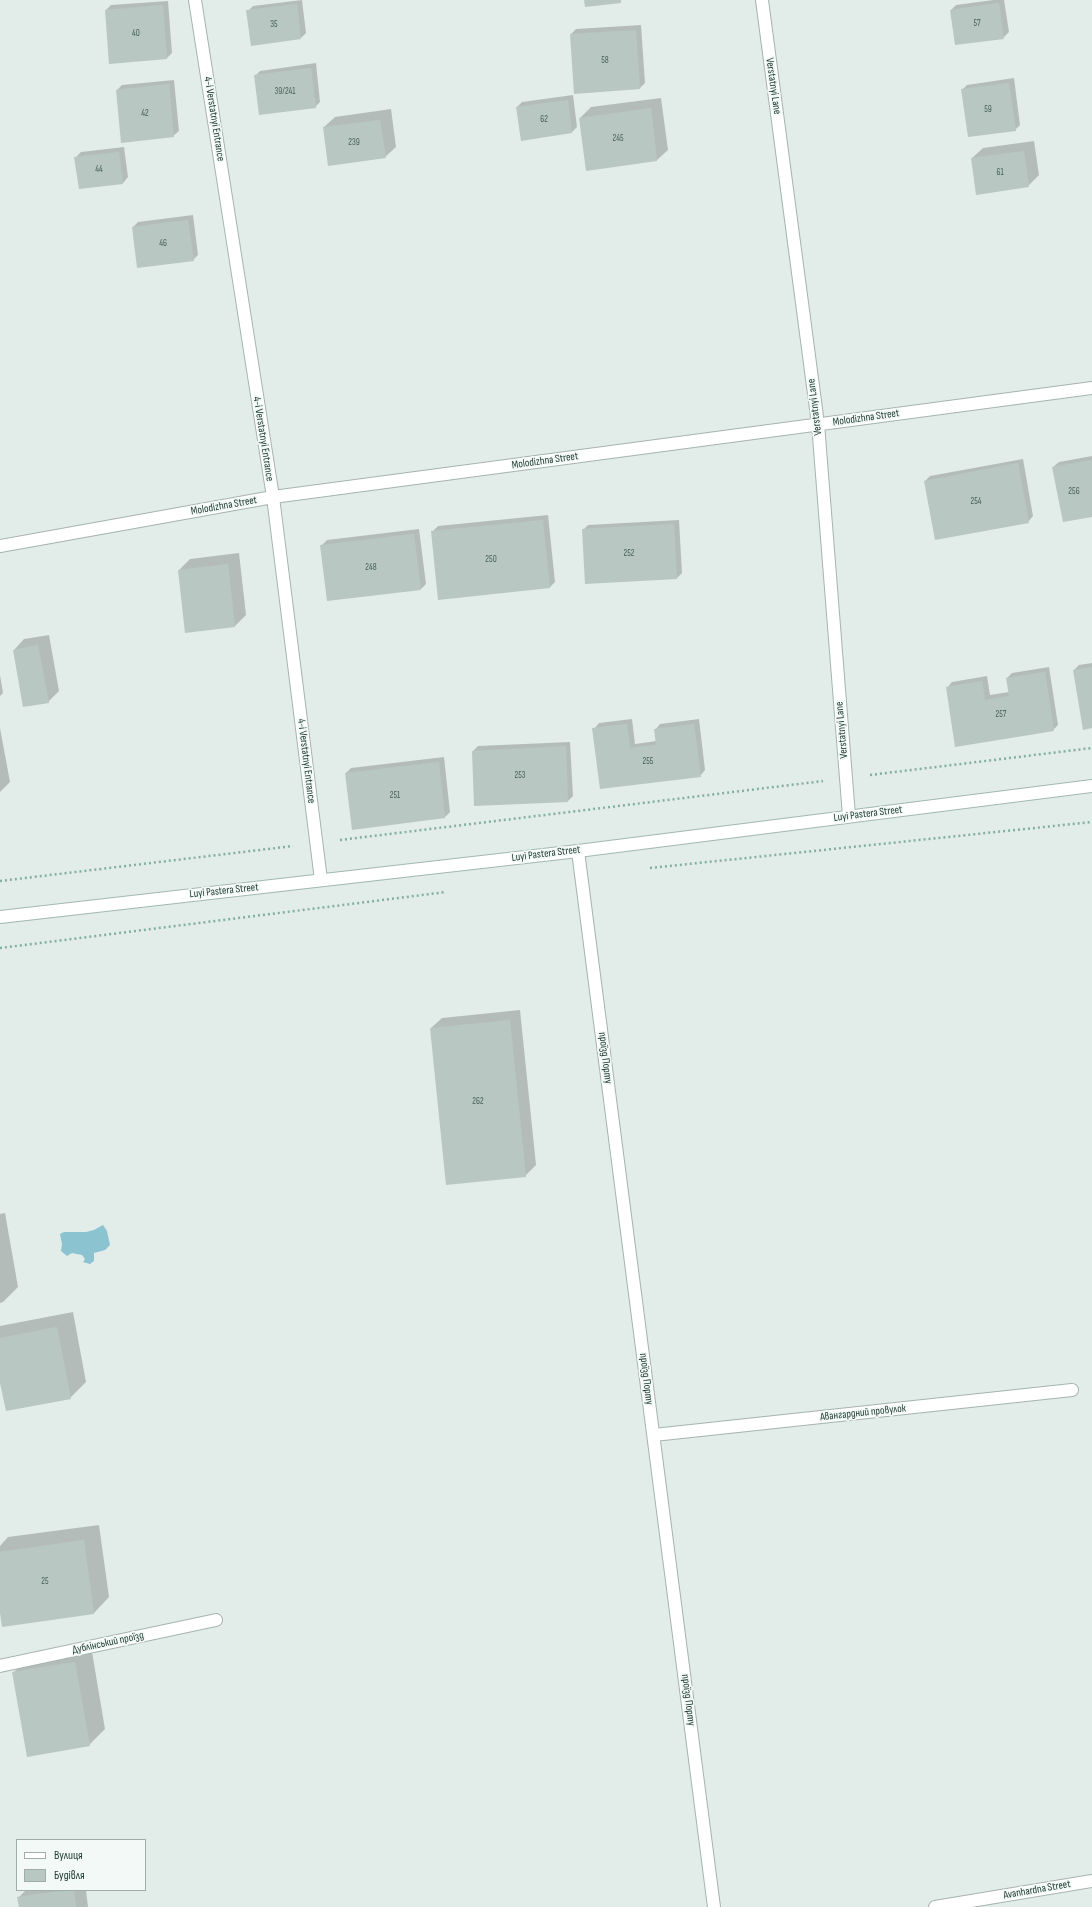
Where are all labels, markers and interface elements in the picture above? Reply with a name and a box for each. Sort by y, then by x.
house number: 57 [973,19,981,29]
house number: 35 [270,20,278,30]
house number: 40 [132,29,140,39]
house number: 58 [601,56,609,66]
street label: Verstatnyi Lane [762,57,784,115]
street label: 4-i Verstatnyi Entrance [201,76,227,162]
house number: 39/241 [275,87,295,97]
house number: 59 [984,105,992,115]
house number: 42 [141,109,149,119]
house number: 62 [540,115,548,125]
house number: 245 [612,134,624,144]
house number: 239 [348,138,360,148]
house number: 44 [95,165,103,175]
house number: 61 [996,168,1004,178]
house number: 46 [159,239,167,249]
street label: Verstatnyi Lane [805,378,825,436]
street label: 4-i Verstatnyi Entrance [250,396,276,482]
street label: Molodizhna Street [832,407,900,429]
street label: Molodizhna Street [511,450,579,472]
house number: 256 [1068,487,1080,497]
street label: Molodizhna Street [190,494,258,518]
house number: 254 [970,497,982,507]
house number: 252 [623,549,635,559]
house number: 250 [485,555,497,565]
house number: 248 [365,563,377,573]
street label: Verstatnyi Lane [833,701,851,759]
house number: 257 [996,710,1006,720]
street label: 4-i Verstatnyi Entrance [294,718,318,804]
house number: 255 [643,757,653,767]
house number: 253 [514,771,526,781]
house number: 251 [390,791,400,801]
street label: Luyi Pastera Street [833,803,903,825]
street label: Luyi Pastera Street [511,843,581,865]
street label: Luyi Pastera Street [189,881,259,901]
street label: проїзд Порту [595,1031,615,1085]
house number: 262 [472,1097,484,1107]
street label: проїзд Порту [636,1352,656,1406]
street label: Авангардний провулок [819,1402,907,1424]
house number: 25 [41,1577,49,1587]
street label: Дублінський проїзд [71,1629,145,1657]
street label: проїзд Порту [678,1673,698,1727]
legend [16,1839,146,1891]
text: Вулиця [54,1848,83,1863]
text: Будівля [54,1868,85,1883]
street label: Avanhardna Street [1002,1878,1072,1902]

